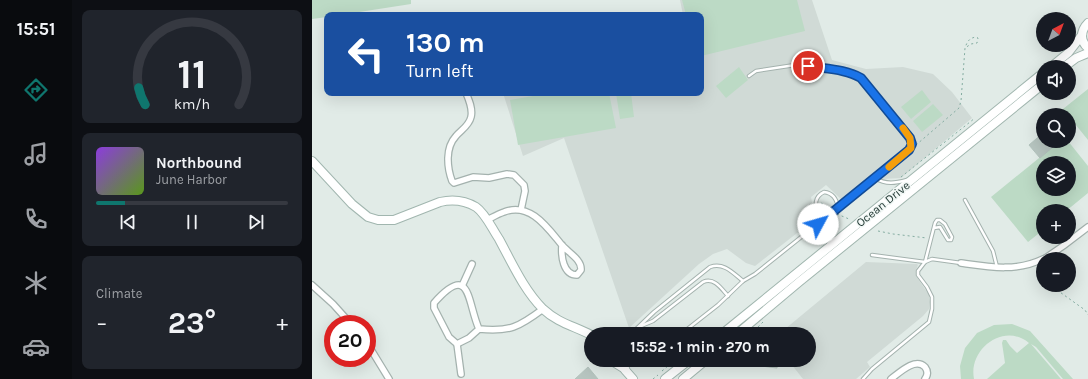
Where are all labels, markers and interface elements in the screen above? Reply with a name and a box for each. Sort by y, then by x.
north arrow [1036,12,1076,52]
map controls [1036,12,1076,292]
text: 15:51 [17,18,55,40]
text: 130 m [406,26,485,59]
icon: left [340,28,392,80]
text: 11 [177,49,207,97]
pin [791,49,825,83]
icon: arrive [797,55,819,77]
text: Turn left [406,60,474,82]
button: sound [1036,60,1076,100]
icon: directions [22,76,50,104]
text: km/h [174,95,210,112]
button: search [1036,108,1076,148]
icon: music [22,140,50,168]
text: Northbound [156,154,242,172]
button: layers [1036,156,1076,196]
text: June Harbor [156,172,227,187]
street label: Ocean Drive [853,178,913,230]
position arrow [797,203,839,245]
button: + [1036,204,1076,244]
icon: phone [22,205,50,233]
icon: previous [117,211,139,233]
icon: pause [181,211,203,233]
icon: next [245,211,267,233]
button: − [1036,252,1076,292]
icon: climate [22,269,50,297]
text: Climate [96,286,142,301]
text: 23° [168,305,216,341]
text: − [96,310,108,336]
text: + [276,310,288,336]
speed limit sign: 20 [324,315,376,367]
icon: car [22,333,50,361]
text: 15:52 · 1 min · 270 m [630,338,770,356]

